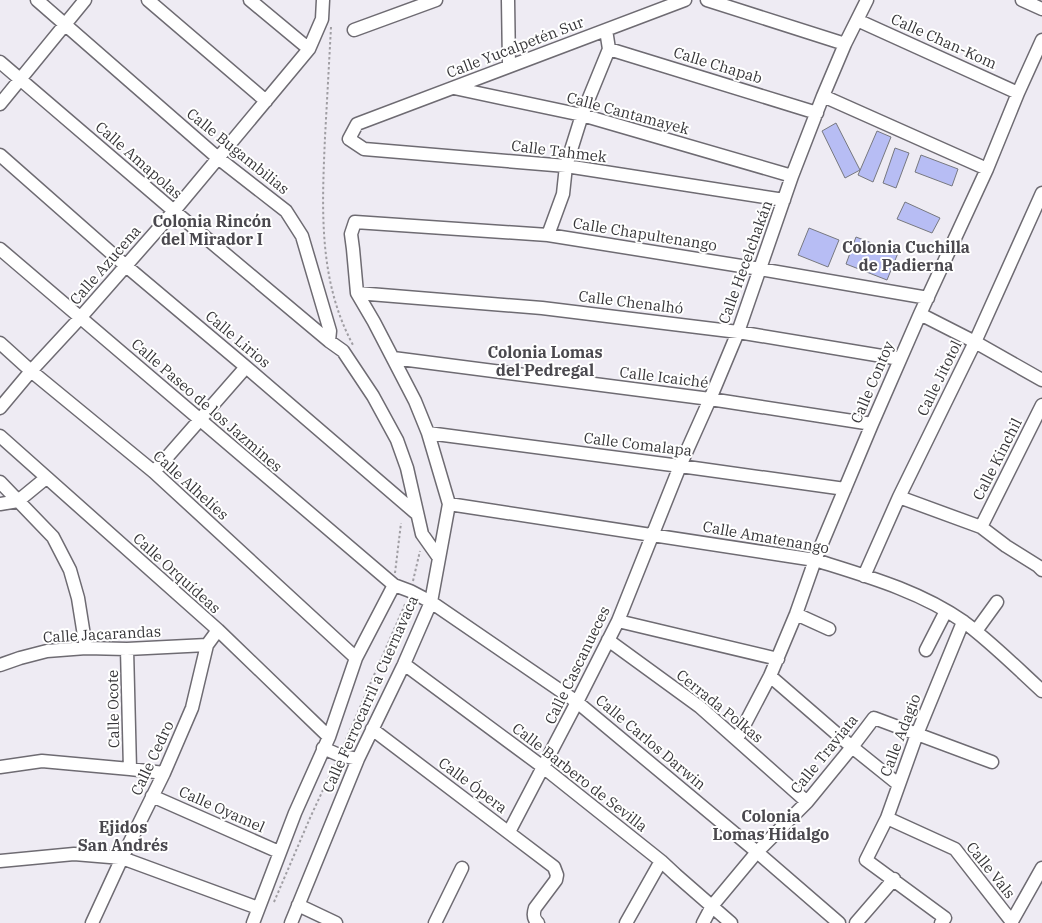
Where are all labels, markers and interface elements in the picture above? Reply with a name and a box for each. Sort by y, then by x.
street label: Calle Chan-Kom [888,9,1000,73]
street label: Calle Yucalpetén Sur [444,12,587,82]
street label: Calle Chapab [671,42,765,88]
street label: Calle Cantamayek [565,87,692,139]
street label: Calle Bugambilias [183,104,293,198]
street label: Calle Amapolas [92,117,186,203]
street label: Calle Tahmek [510,136,608,166]
street label: Calle Hecelchakán [714,197,776,326]
district label: Colonia Rincón del Mirador I [152,211,272,249]
street label: Calle Chapultenango [572,213,718,255]
street label: Calle Azucena [65,221,145,309]
district label: Colonia Cuchilla de Padierna [842,237,970,275]
street label: Calle Chenalhó [577,286,685,318]
street label: Calle Lirios [202,306,274,372]
street label: Calle Paseo de los Jazmines [128,334,286,476]
street label: Calle Jitotol [913,337,965,419]
street label: Calle Contoy [846,338,898,426]
district label: Colonia Lomas del Pedregal [487,342,603,380]
street label: Calle Icaiché [619,362,709,392]
street label: Calle Kinchil [968,415,1026,503]
street label: Calle Comalapa [583,428,693,460]
street label: Calle Alhelíes [149,446,233,524]
street label: Calle Amatenango [701,517,831,557]
street label: Calle Orquídeas [129,529,225,617]
street label: Calle Ferrocarril a Cuernavaca [318,592,422,796]
street label: Calle Cascanueces [540,603,614,727]
street label: Calle Jacarandas [42,621,162,647]
street label: Cerrada Polkas [673,665,767,747]
street label: Calle Ocote [103,670,123,748]
street label: Calle Carlos Darwin [592,690,710,794]
street label: Calle Adagio [876,691,924,779]
street label: Calle Traviata [786,710,862,798]
street label: Calle Cedro [126,718,178,798]
street label: Calle Barbero de Sevilla [509,718,651,836]
street label: Calle Ópera [435,753,511,817]
street label: Calle Oyamel [176,782,268,836]
district label: Colonia Lomas Hidalgo [713,806,829,844]
district label: Ejidos San Andrés [78,817,168,855]
street label: Calle Vals [962,838,1020,902]

